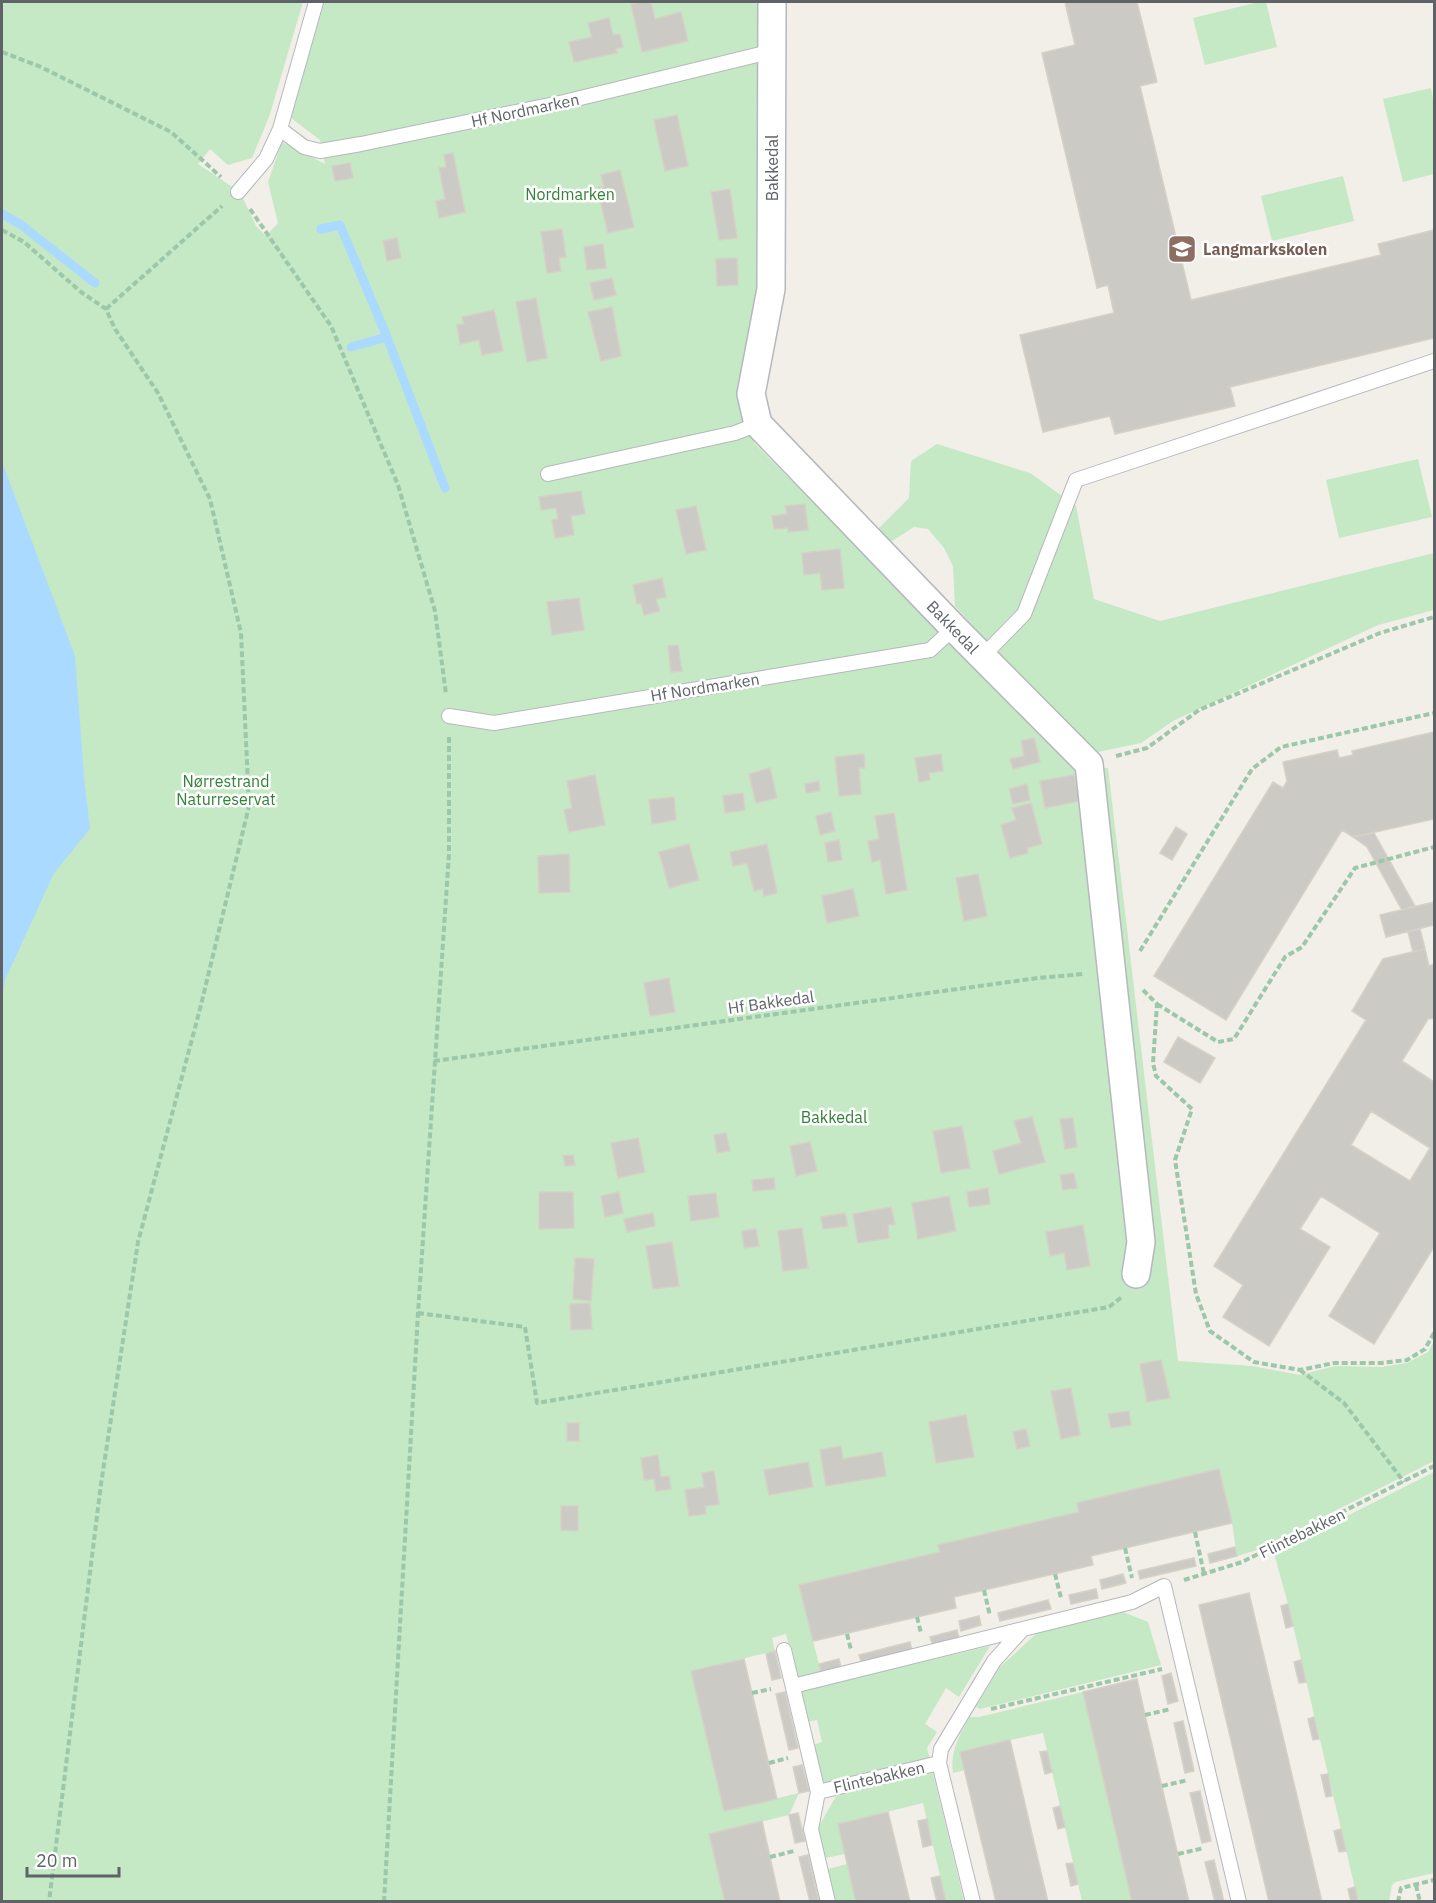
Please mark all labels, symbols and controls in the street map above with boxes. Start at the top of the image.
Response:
street label: Hf Nordmarken [469,89,581,131]
street label: Bakkedal [762,135,782,201]
park label: Nordmarken [525,184,615,204]
school or university icon: Langmarkskolen [1166,233,1198,265]
place label: Langmarkskolen [1203,239,1327,259]
street label: Bakkedal [923,596,983,658]
street label: Hf Nordmarken [649,669,761,705]
park label: Nørrestrand Naturreservat [176,771,276,809]
street label: Hf Bakkedal [727,986,815,1018]
park label: Bakkedal [801,1107,867,1127]
street label: Flintebakken [1256,1504,1348,1562]
street label: Flintebakken [831,1757,927,1797]
scale bar [27,1840,118,1878]
text: 20 m [36,1849,78,1872]

